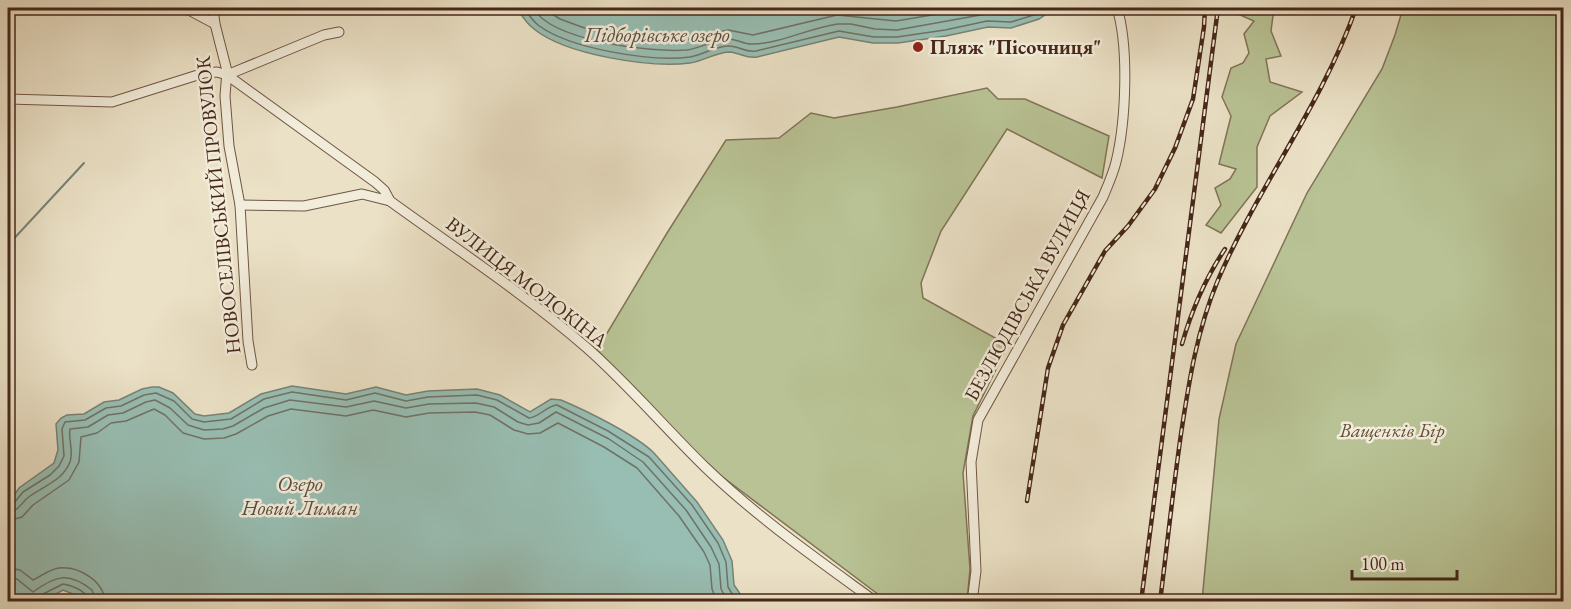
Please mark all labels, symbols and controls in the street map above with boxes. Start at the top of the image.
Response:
water label: Підборівське озеро [583,21,730,48]
place label: Пляж "Пісочниця" [930,34,1101,60]
marker: Пляж "Пісочниця" [911,40,925,54]
street label: НОВОСЕЛІВСЬКИЙ ПРОВУЛОК [189,54,247,355]
street label: БЕЗЛЮДІВСЬКА ВУЛИЦЯ [958,185,1096,405]
street label: ВУЛИЦЯ МОЛОКІНА [441,211,613,353]
park label: Ващенків Бір [1339,417,1445,443]
water label: Озеро Новий Лиман [241,470,358,521]
scale bar [1352,543,1457,581]
text: 100 m [1361,552,1405,575]

